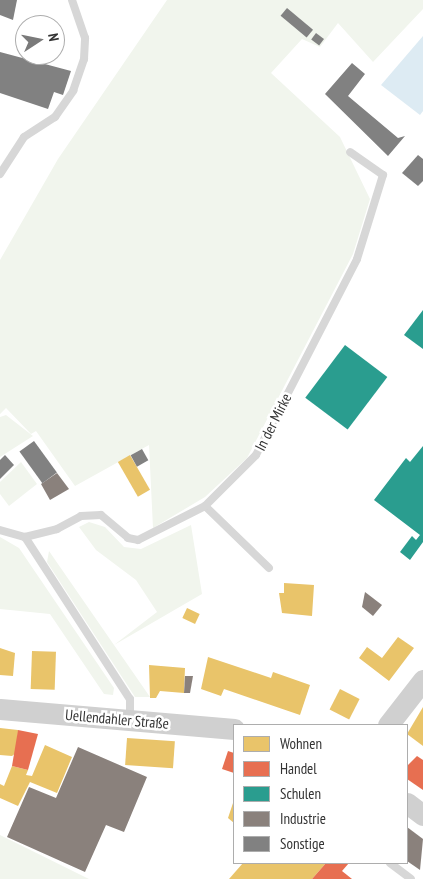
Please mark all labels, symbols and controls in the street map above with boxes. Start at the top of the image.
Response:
north arrow [15,15,65,65]
text: N [44,32,63,43]
street label: In der Mirke [251,390,295,454]
street label: Uellendahler Straße [64,706,170,732]
legend [233,724,408,864]
text: Wohnen [280,734,322,753]
text: Handel [280,759,317,778]
text: Schulen [280,784,321,803]
text: Industrie [280,809,326,828]
text: Sonstige [280,834,325,853]

